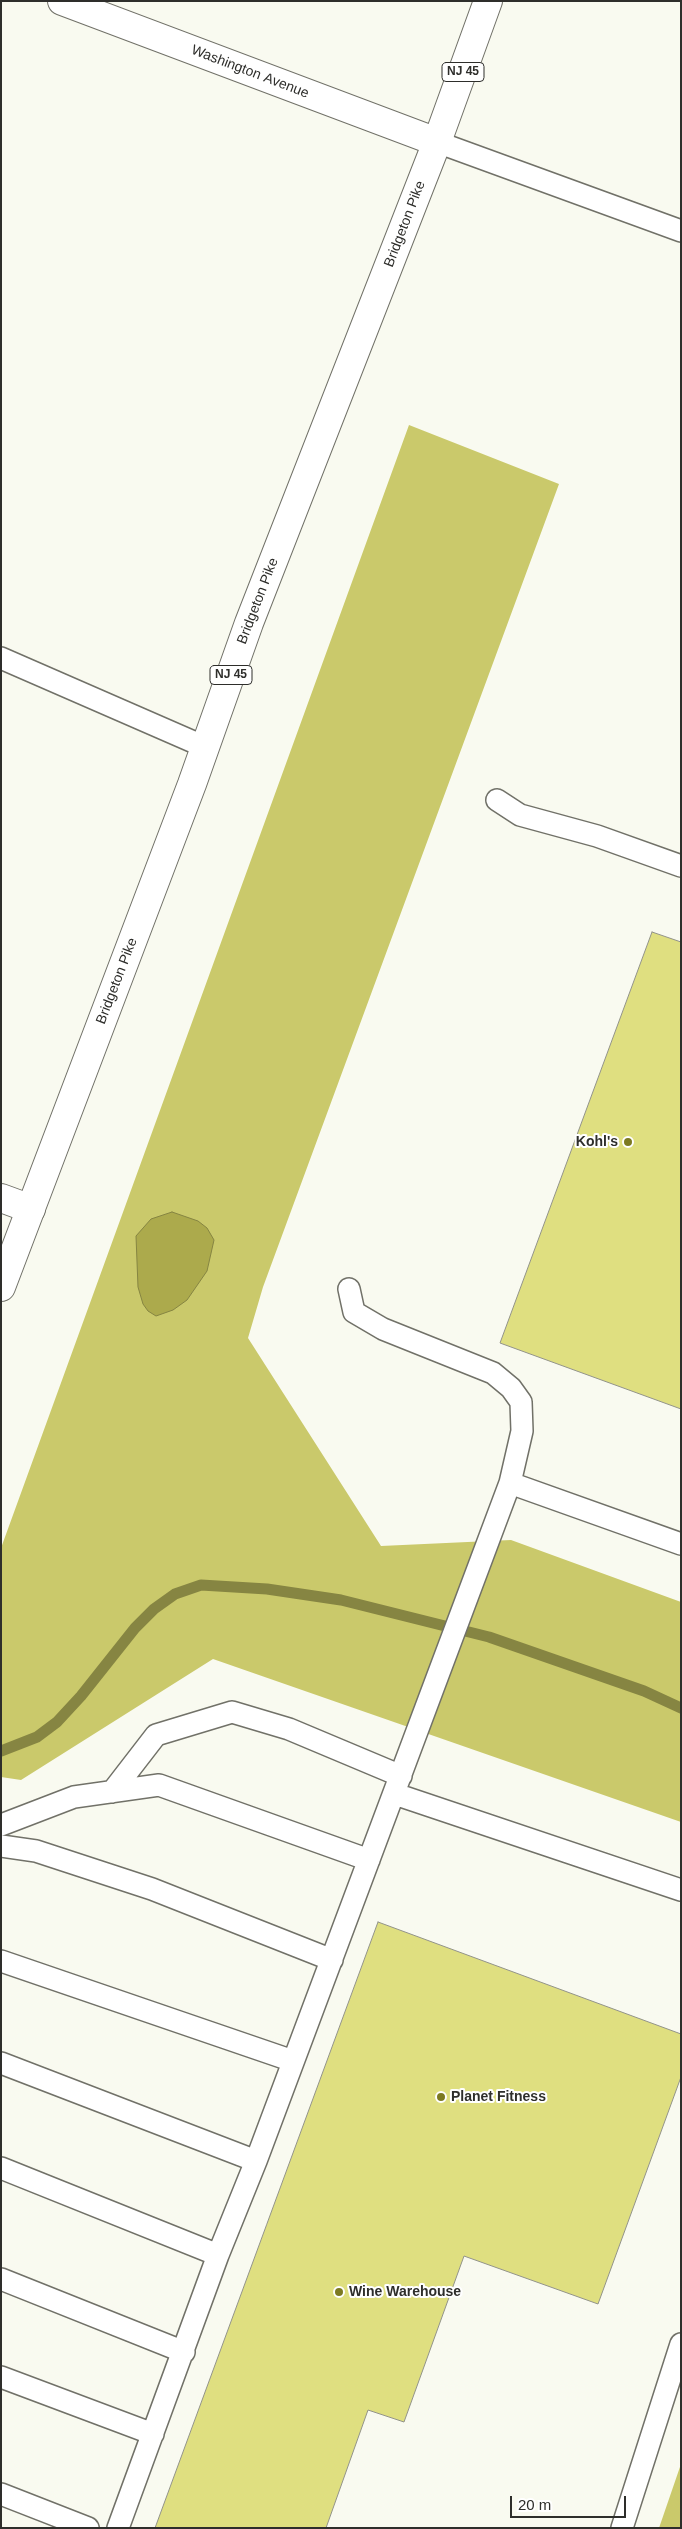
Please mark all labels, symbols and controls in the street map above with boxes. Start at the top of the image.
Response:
street label: Washington Avenue [189,42,311,102]
road number: NJ 45 [442,62,484,82]
street label: Bridgeton Pike [381,178,429,270]
street label: Bridgeton Pike [234,555,282,647]
road number: NJ 45 [210,666,252,684]
street label: Bridgeton Pike [93,935,141,1027]
place label: Kohl's [576,1134,618,1150]
marker: Kohl's [622,1136,634,1148]
place label: Planet Fitness [451,2089,546,2105]
marker: Planet Fitness [435,2091,447,2103]
place label: Wine Warehouse [349,2284,461,2300]
marker: Wine Warehouse [333,2286,345,2298]
scale bar [512,2486,628,2518]
text: 20 m [518,2496,551,2513]

